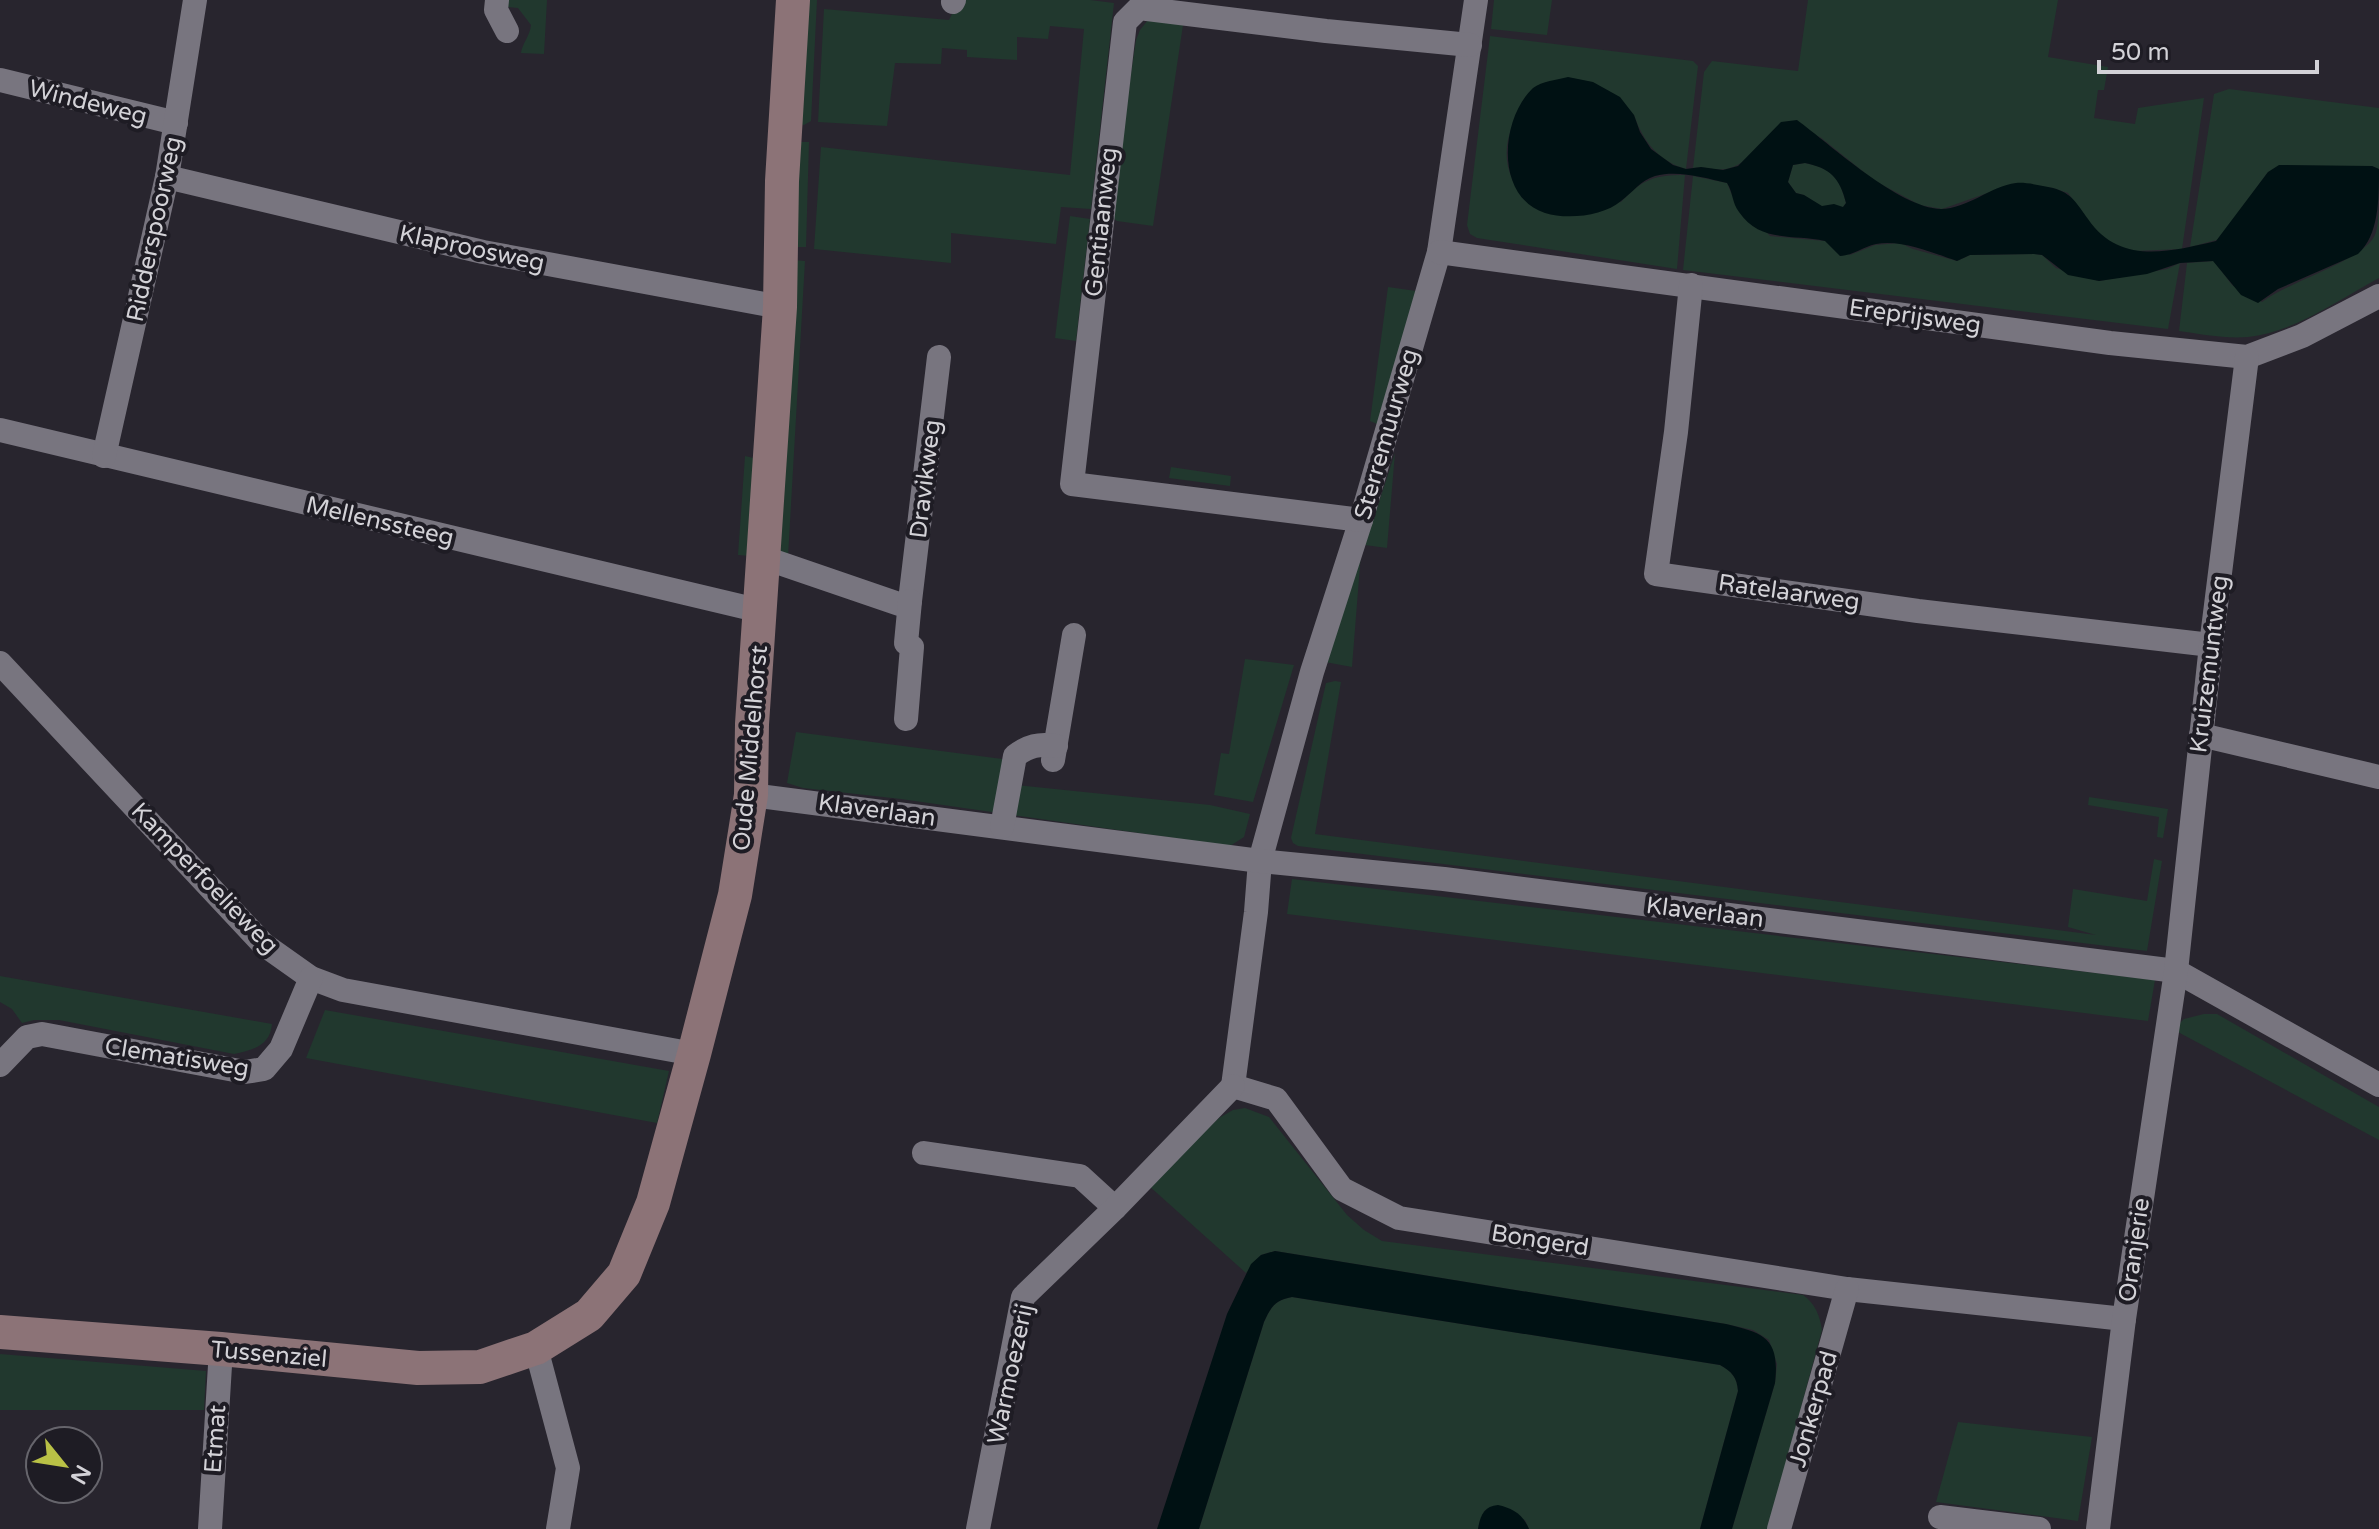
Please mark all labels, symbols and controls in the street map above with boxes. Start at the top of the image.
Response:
scale bar [2099,24,2317,74]
text: 50 m [2111,38,2169,67]
street label: Windeweg [26,74,150,131]
street label: Ridderspoorweg [121,134,188,324]
street label: Gentiaanweg [1079,146,1124,298]
street label: Klaproosweg [397,219,547,278]
street label: Ereprijsweg [1847,293,1983,340]
street label: Sterremuurweg [1348,345,1425,523]
street label: Dravikweg [904,418,947,540]
street label: Mellenssteeg [303,490,457,553]
street label: Ratelaarweg [1716,568,1862,617]
street label: Kruizemuntweg [2184,574,2235,755]
street label: Oude Middelhorst [727,644,774,852]
street label: Klaverlaan [816,788,937,833]
street label: Kamperfoelieweg [125,797,284,960]
street label: Klaverlaan [1644,891,1765,934]
street label: Clematisweg [103,1032,251,1083]
street label: Oranjerie [2113,1196,2156,1304]
street label: Bongerd [1489,1218,1591,1263]
street label: Warmoezerij [981,1301,1040,1447]
street label: Tussenziel [210,1335,328,1374]
street label: Jonkerpad [1783,1348,1844,1471]
street label: Etmat [199,1404,232,1474]
north arrow [24,1425,104,1505]
text: N [65,1460,96,1489]

